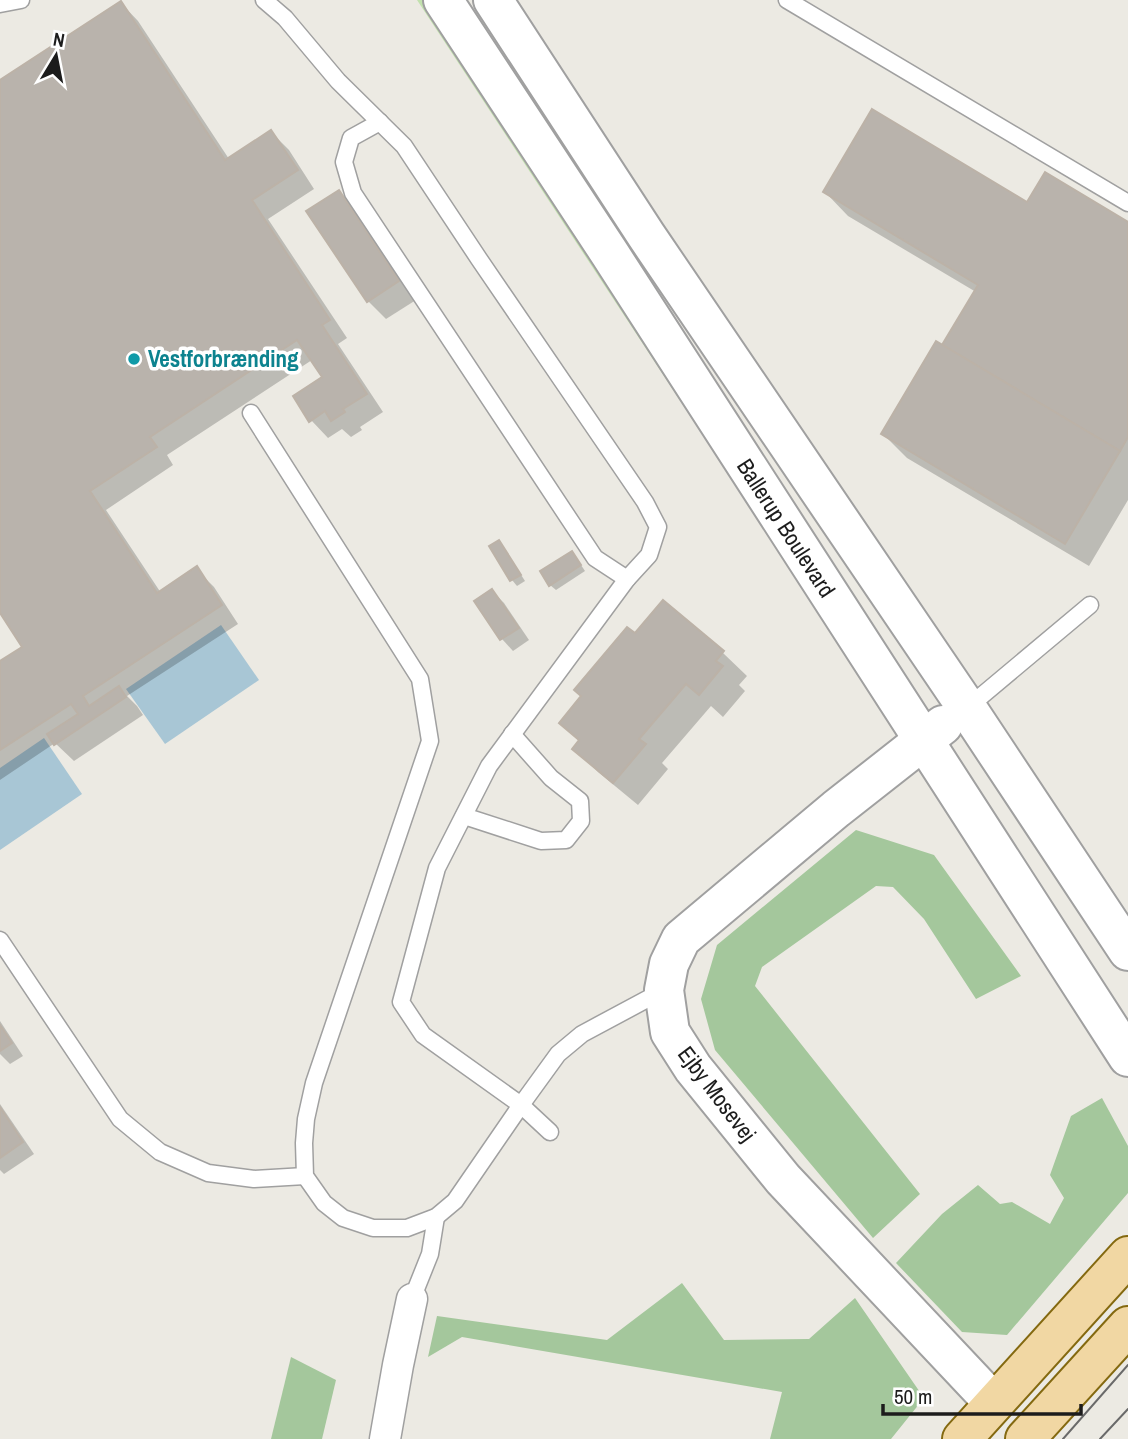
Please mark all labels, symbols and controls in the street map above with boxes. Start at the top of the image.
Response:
north arrow [21,21,91,91]
text: N [51,25,67,53]
place label: Vestforbrænding [148,343,299,374]
marker: Vestforbrænding [126,351,142,367]
street label: Ballerup Boulevard [730,452,843,603]
street label: Ejby Mosevej [671,1040,764,1148]
scale bar [883,1372,1081,1416]
text: 50 m [894,1382,932,1411]

